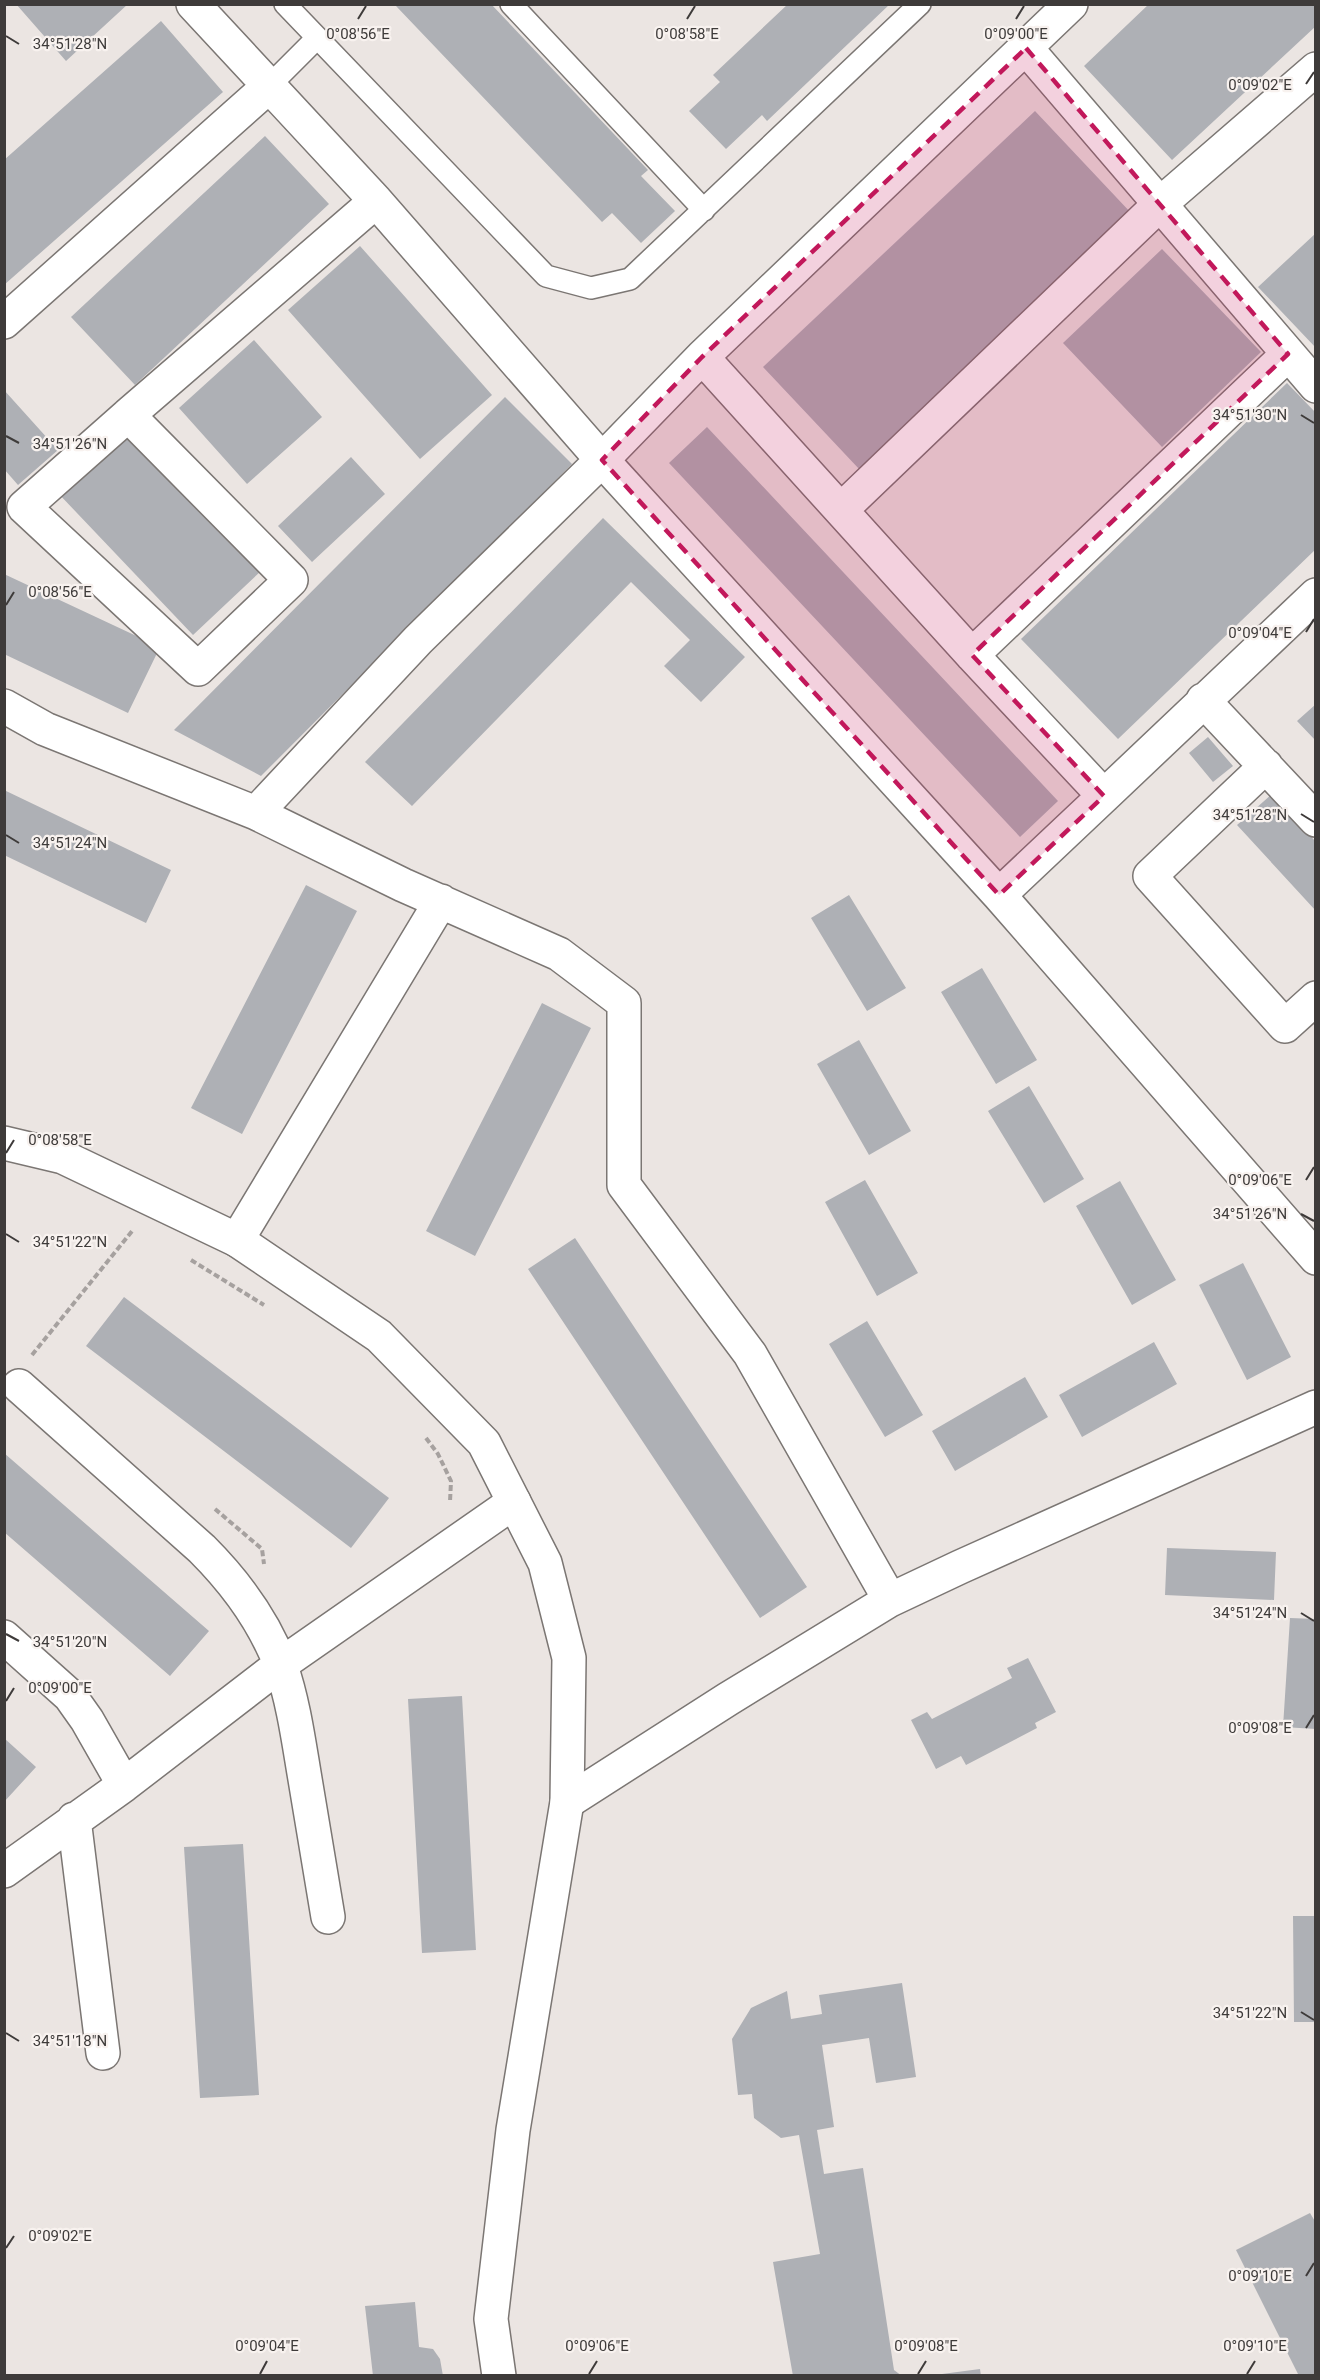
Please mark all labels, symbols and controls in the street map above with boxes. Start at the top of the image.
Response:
text: 0°08'56"E [326,25,390,43]
text: 0°08'58"E [655,25,719,43]
text: 0°09'00"E [984,25,1048,43]
text: 34°51'28"N [33,35,107,53]
text: 0°09'02"E [1228,76,1292,94]
text: 34°51'30"N [1213,406,1287,424]
text: 34°51'26"N [33,435,107,453]
text: 0°08'56"E [28,583,92,601]
text: 0°09'04"E [1228,624,1292,642]
text: 34°51'28"N [1213,806,1287,824]
text: 34°51'24"N [33,834,107,852]
text: 0°08'58"E [28,1131,92,1149]
text: 0°09'06"E [1228,1171,1292,1189]
text: 34°51'26"N [1213,1205,1287,1223]
text: 34°51'22"N [33,1233,107,1251]
text: 34°51'24"N [1213,1604,1287,1622]
text: 34°51'20"N [33,1633,107,1651]
text: 0°09'00"E [28,1679,92,1697]
text: 0°09'08"E [1228,1719,1292,1737]
text: 34°51'22"N [1213,2004,1287,2022]
text: 34°51'18"N [33,2032,107,2050]
text: 0°09'02"E [28,2227,92,2245]
text: 0°09'10"E [1228,2267,1292,2285]
text: 0°09'04"E [235,2337,299,2355]
text: 0°09'06"E [565,2337,629,2355]
text: 0°09'08"E [894,2337,958,2355]
text: 0°09'10"E [1223,2337,1287,2355]

